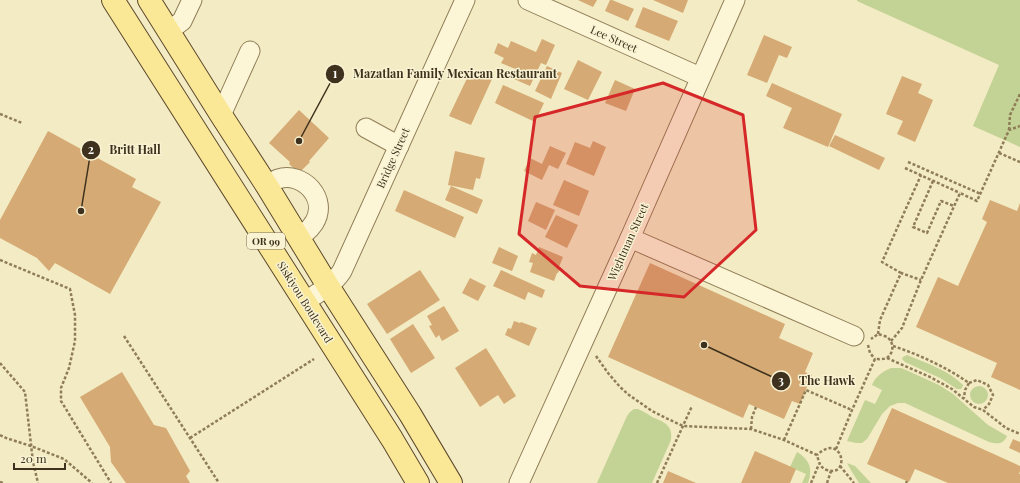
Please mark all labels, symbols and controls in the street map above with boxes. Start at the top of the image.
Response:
street label: Lee Street [588,22,640,56]
callout: Mazatlan Family Mexican Restaurant [325,62,566,86]
text: 1 [333,65,338,81]
text: Mazatlan Family Mexican Restaurant [353,65,558,81]
street label: Bridge Street [373,125,413,190]
callout: Britt Hall [81,138,169,162]
text: 2 [88,141,94,157]
text: Britt Hall [109,141,161,157]
street label: Wightman Street [603,201,651,284]
road number: OR 99 [247,233,285,249]
street label: Siskiyou Boulevard [274,258,337,346]
callout: The Hawk [771,369,863,393]
text: 3 [778,372,784,388]
text: The Hawk [799,372,856,388]
scale bar [14,445,65,471]
text: 20 m [20,450,47,466]

